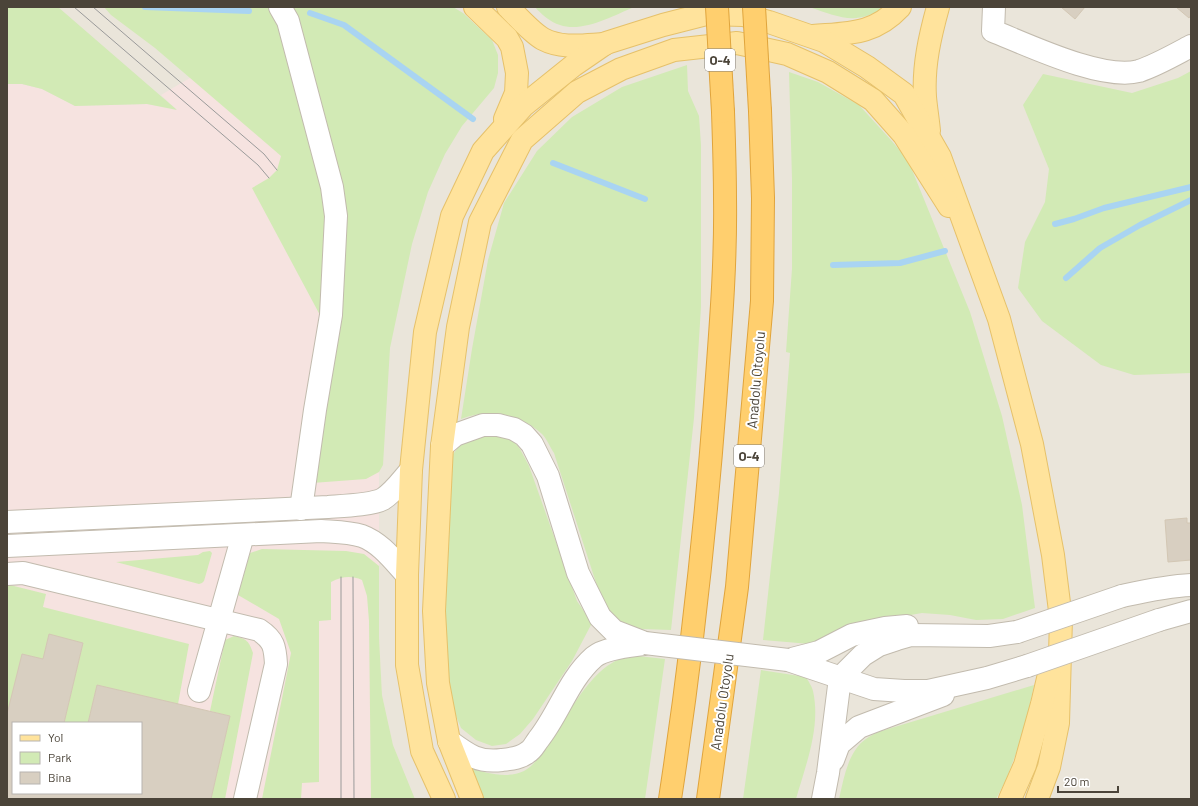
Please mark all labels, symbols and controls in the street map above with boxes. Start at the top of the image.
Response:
road number: O-4 [705,49,735,71]
street label: Anadolu Otoyolu [743,331,768,429]
road number: O-4 [734,445,764,467]
street label: Anadolu Otoyolu [706,652,737,751]
legend [12,722,142,794]
text: Yol [48,730,63,744]
text: Park [48,750,72,764]
scale bar [1058,768,1118,794]
text: Bina [48,770,71,784]
text: 20 m [1064,774,1090,788]

